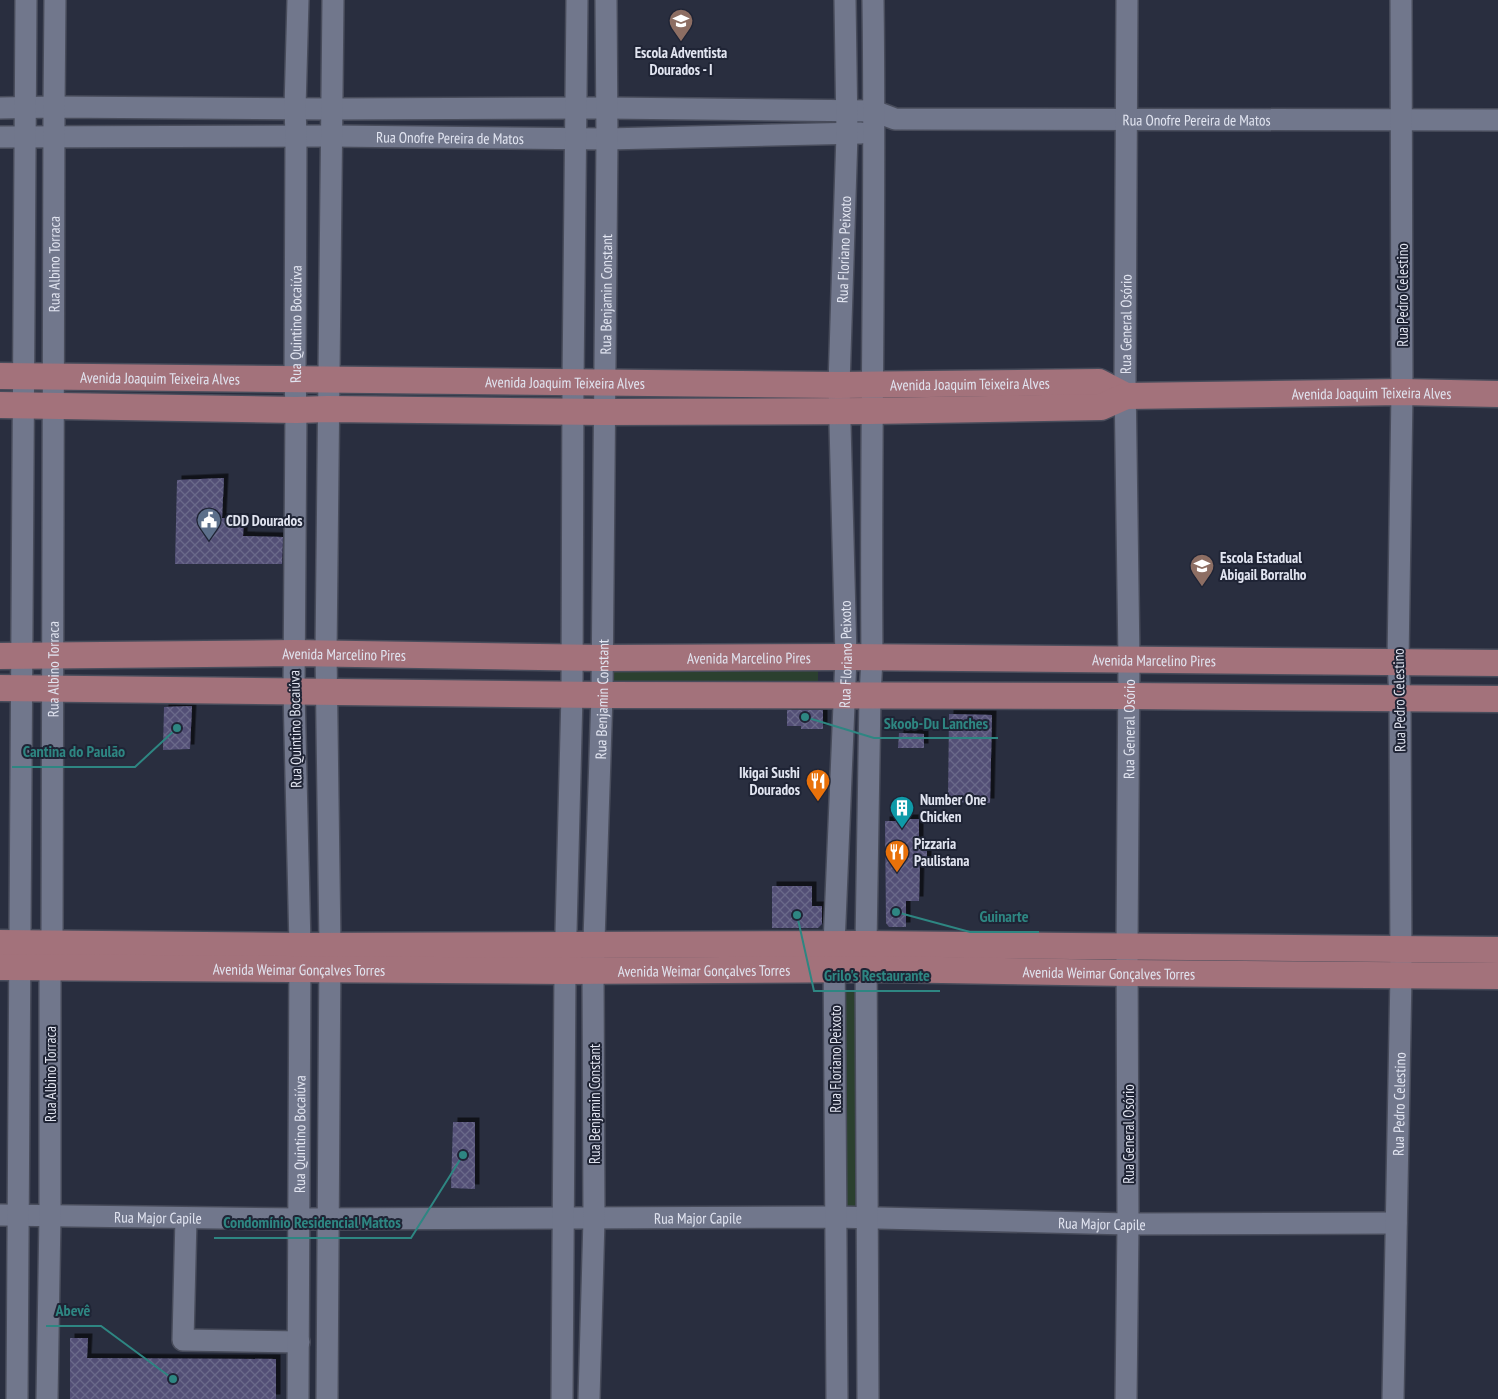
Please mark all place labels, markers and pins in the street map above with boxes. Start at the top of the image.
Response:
school or university icon: Escola Adventista Dourados - I [668,8,694,42]
place label: Escola Adventista Dourados - I [635,43,727,79]
public building icon: CDD Dourados [196,507,222,541]
place label: CDD Dourados [226,511,302,530]
place label: Escola Estadual Abigail Borralho [1219,548,1307,584]
school or university icon: Escola Estadual Abigail Borralho [1189,553,1215,587]
callout: Skoob-Du Lanches [874,707,998,738]
callout: Cantina do Paulão [12,736,135,767]
place label: Ikigai Sushi Dourados [739,763,800,799]
restaurant icon: Ikigai Sushi Dourados [805,768,831,802]
place label: Number One Chicken [920,790,987,826]
building icon: Number One Chicken [889,795,915,829]
place label: Pizzaria Paulistana [914,834,969,870]
restaurant icon: Pizzaria Paulistana [884,839,910,873]
callout: Guinarte [970,901,1039,932]
callout: Grilo's Restaurante [814,960,940,991]
callout: Condomínio Residencial Mattos [214,1207,411,1238]
callout: Abevê [46,1295,101,1326]

